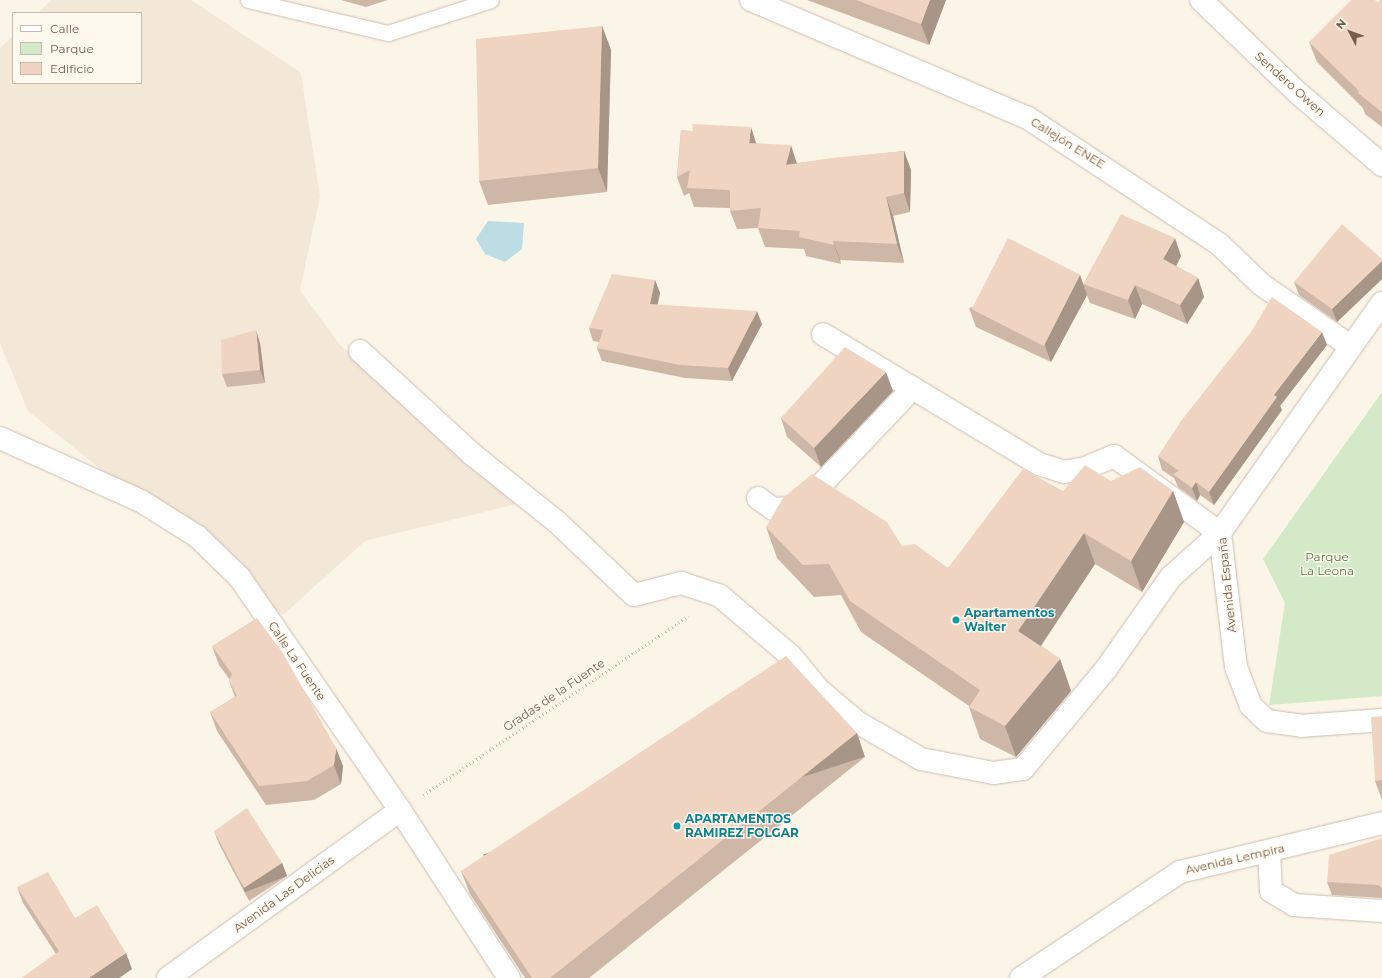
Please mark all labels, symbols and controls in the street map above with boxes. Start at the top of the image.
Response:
legend [12,12,142,84]
north arrow [1330,12,1370,52]
text: N [1333,16,1349,32]
text: Calle [50,21,79,36]
text: Parque [50,41,94,56]
street label: Sendero Owen [1252,49,1328,119]
text: Edificio [50,61,94,76]
street label: Callejón ENEE [1028,114,1108,172]
street label: Avenida España [1215,537,1239,633]
park label: Parque La Leona [1300,550,1354,578]
place label: Apartamentos Walter [964,606,1054,634]
marker: Apartamentos Walter [951,615,961,625]
street label: Calle La Fuente [265,619,329,703]
street label: Gradas de la Fuente [500,656,608,734]
place label: APARTAMENTOS RAMIREZ FOLGAR [685,812,799,840]
marker: APARTAMENTOS RAMIREZ FOLGAR [672,821,682,831]
street label: Avenida Lempira [1184,841,1286,877]
street label: Avenida Las Delicias [231,853,337,935]

